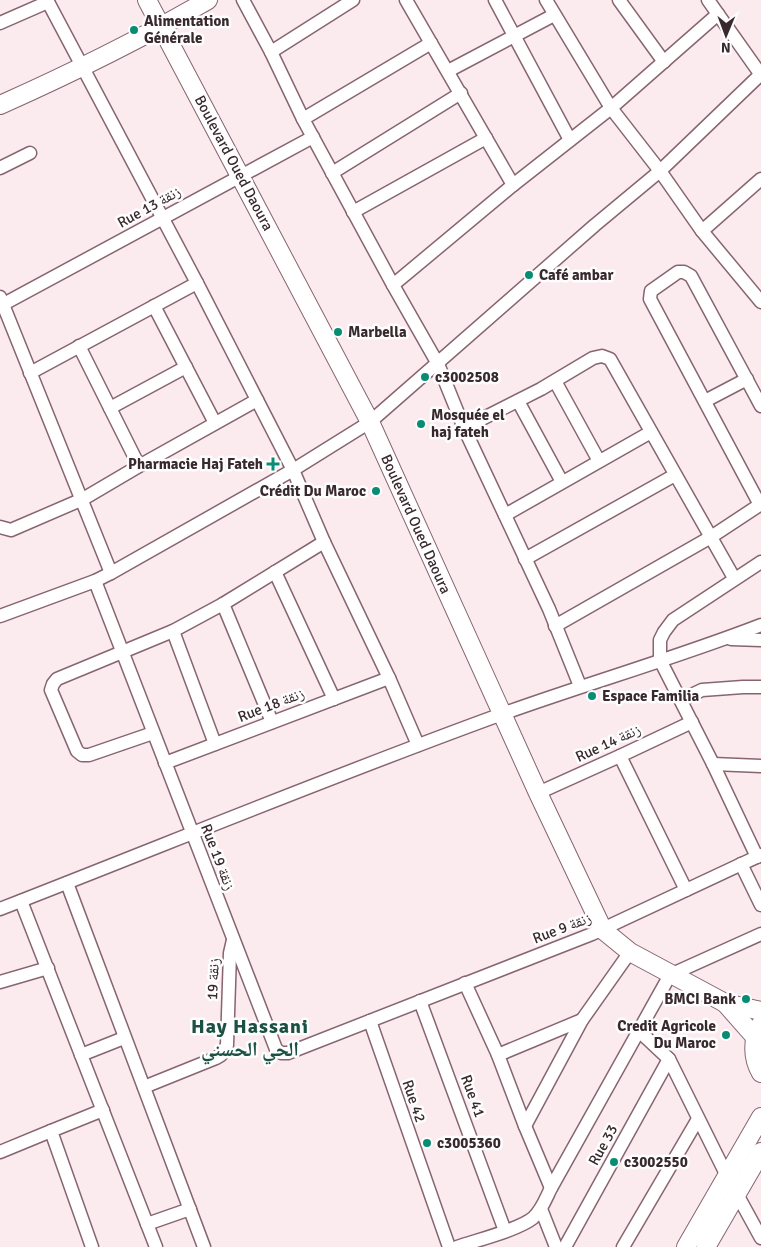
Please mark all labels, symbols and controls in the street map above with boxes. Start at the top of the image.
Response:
north arrow [701,10,751,60]
place label: Alimentation Générale [144,12,230,47]
marker: Alimentation Générale [128,24,140,36]
text: N [721,39,731,56]
street label: Boulevard Oued Daoura [191,92,277,234]
street label: Rue 13 زنقة [114,182,184,232]
place label: Café ambar [539,266,613,284]
marker: Café ambar [523,269,535,281]
place label: Marbella [348,323,407,341]
marker: Marbella [332,326,344,338]
place label: c3002508 [435,368,499,386]
marker: c3002508 [419,371,431,383]
place label: Mosquée el haj fateh [431,406,505,441]
marker: Mosquée el haj fateh [415,418,427,430]
street label: Boulevard Oued Daoura [377,452,455,596]
place label: Pharmacie Haj Fateh [128,455,263,473]
marker: Pharmacie Haj Fateh [267,458,279,470]
place label: Crédit Du Maroc [260,482,366,500]
marker: Crédit Du Maroc [370,485,382,497]
street label: Rue 18 زنقة [235,684,307,726]
place label: Espace Familia [602,687,699,705]
marker: Espace Familia [586,690,598,702]
street label: Rue 14 زنقة [573,720,644,766]
street label: Rue 19 زنقة [197,821,239,893]
street label: Rue 9 زنقة [530,908,594,947]
street label: 19 زنقة [203,957,223,1000]
place label: BMCI Bank [664,990,736,1008]
marker: BMCI Bank [740,993,752,1005]
district label: Hay Hassani الحي الحسني [191,1014,309,1065]
place label: Credit Agricole Du Maroc [617,1017,716,1052]
marker: Credit Agricole Du Maroc [720,1029,732,1041]
street label: Rue 41 [457,1072,489,1120]
street label: Rue 42 [398,1077,430,1125]
street label: Rue 33 [584,1121,622,1169]
place label: c3005360 [437,1134,501,1152]
marker: c3005360 [421,1137,433,1149]
place label: c3002550 [624,1153,688,1171]
marker: c3002550 [608,1156,620,1168]

